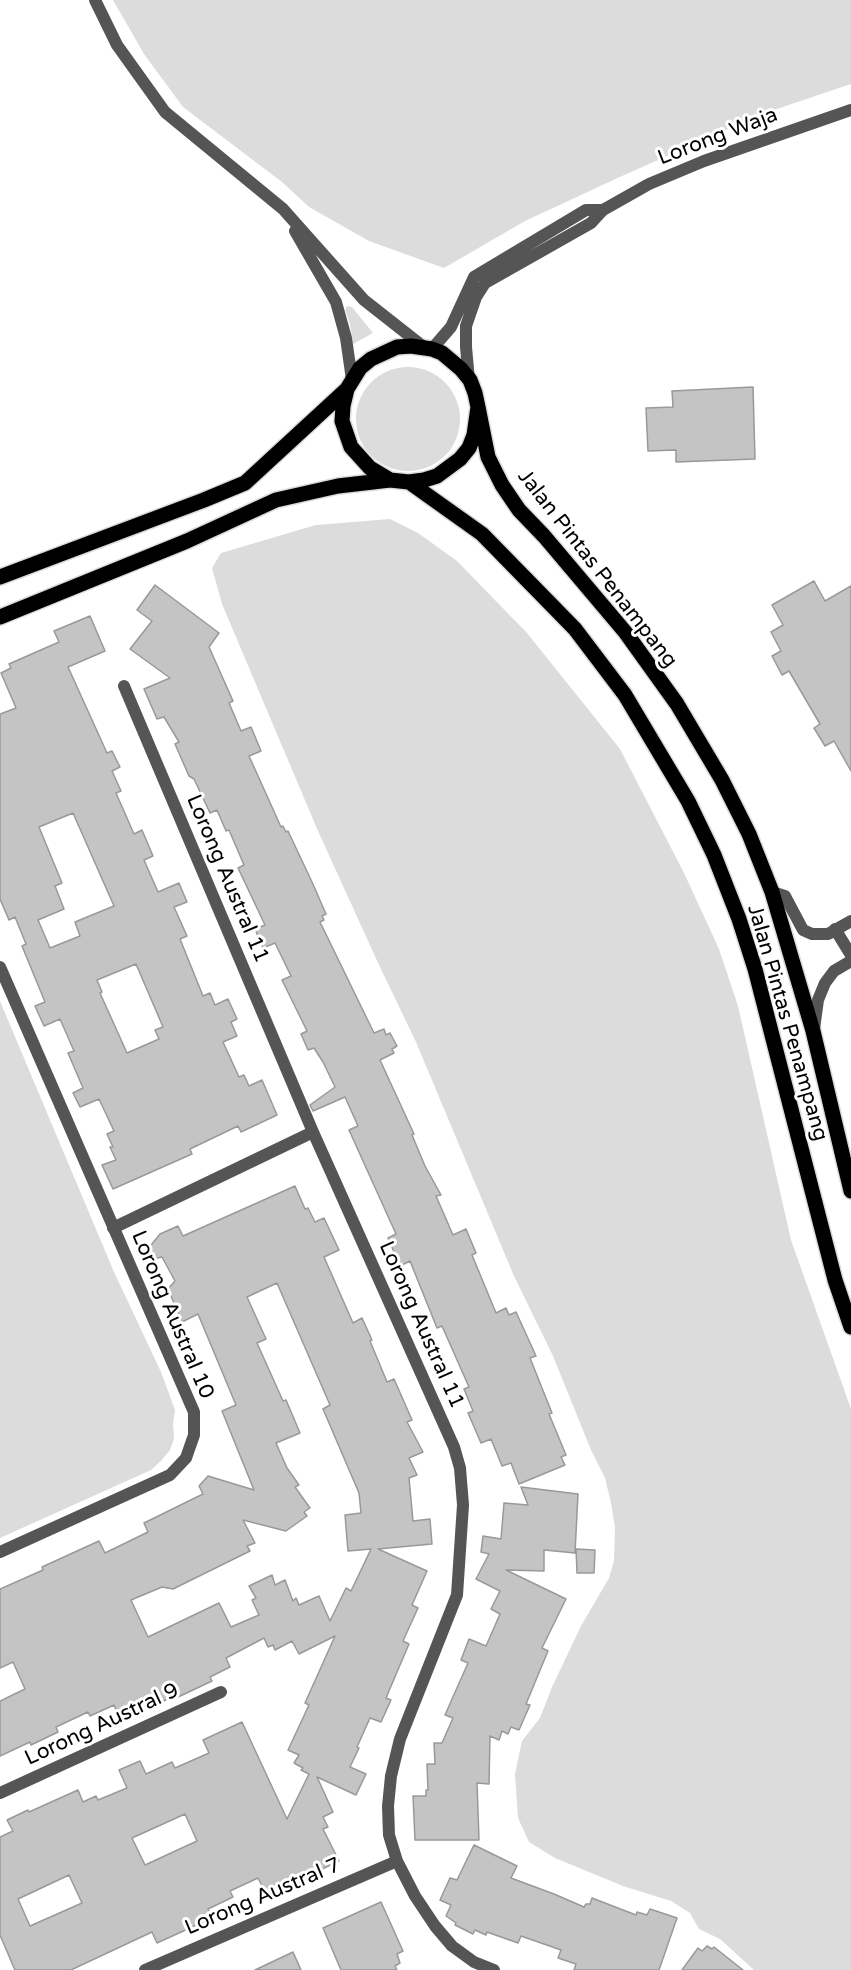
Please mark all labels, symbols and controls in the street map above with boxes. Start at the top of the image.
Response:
street label: Lorong Waja [655,103,781,171]
street label: Jalan Pintas Penampang [512,465,682,673]
street label: Lorong Austral 11 [180,791,274,967]
street label: Jalan Pintas Penampang [741,902,833,1144]
street label: Lorong Austral 10 [125,1227,219,1403]
street label: Lorong Austral 11 [373,1238,469,1412]
street label: Lorong Austral 9 [21,1678,183,1772]
street label: Lorong Austral 7 [181,1853,345,1941]

